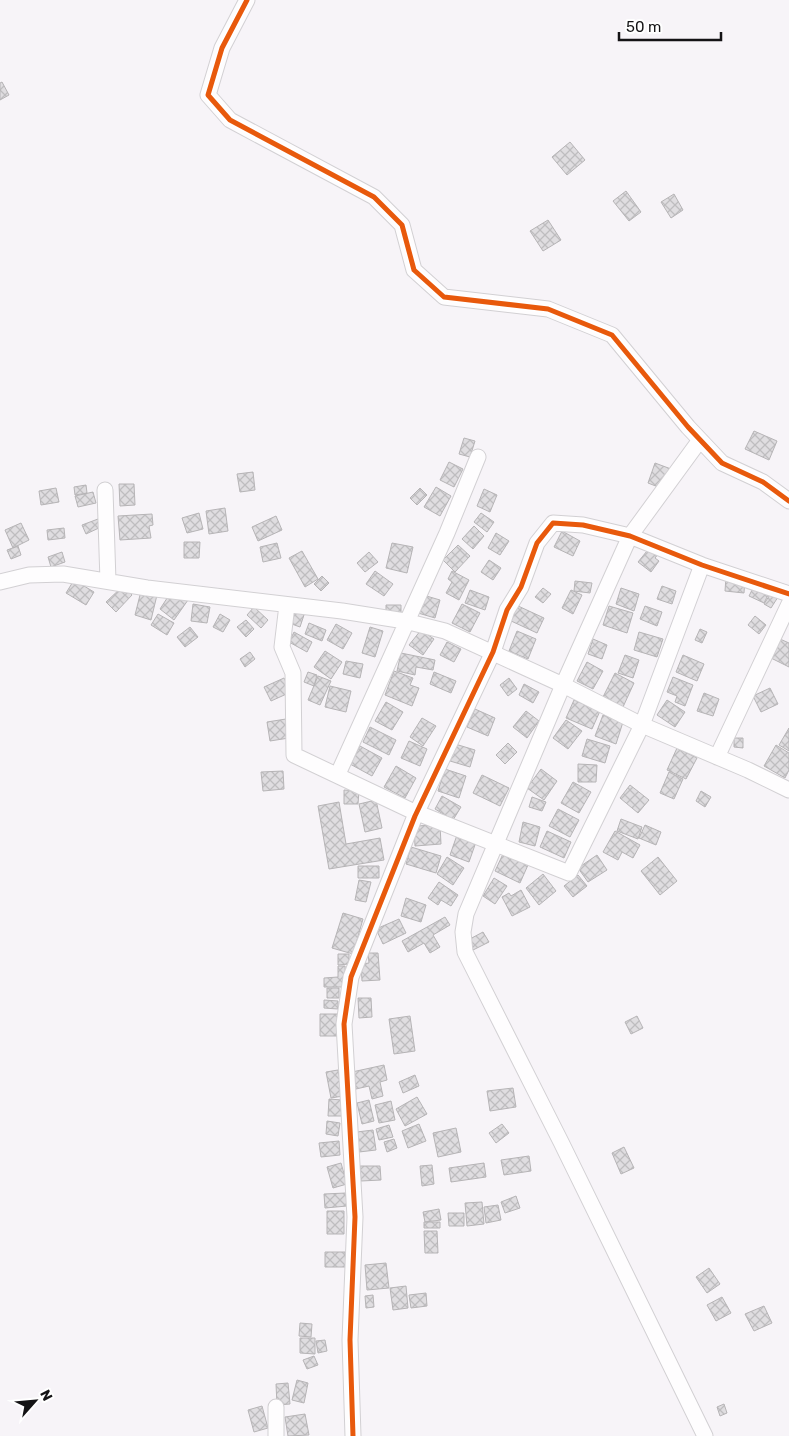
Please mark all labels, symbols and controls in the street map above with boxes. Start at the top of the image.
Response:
scale bar [619,10,722,42]
text: 50 m [626,18,661,36]
north arrow [10,1376,60,1426]
text: N [36,1387,56,1404]

